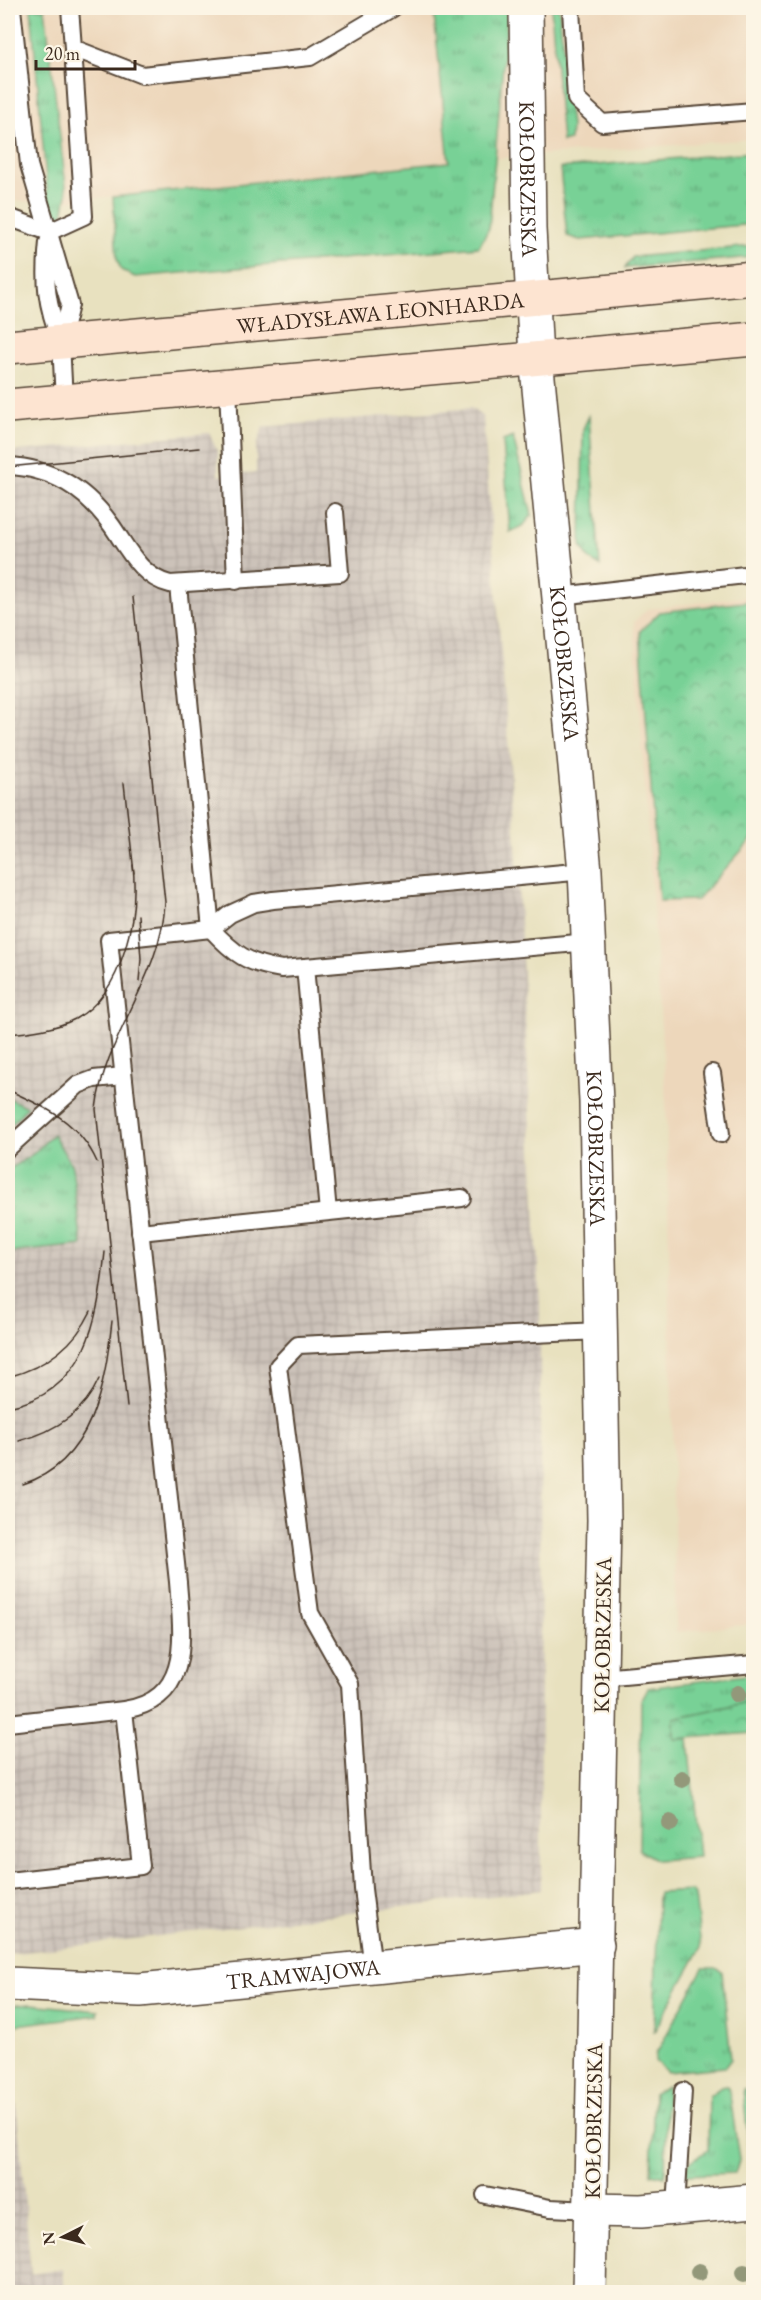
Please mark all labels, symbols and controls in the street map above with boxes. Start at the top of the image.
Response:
scale bar [36,33,135,71]
text: 20 m [45,42,80,65]
street label: KOŁOBRZESKA [512,101,545,259]
street label: WŁADYSŁAWA LEONHARDA [235,285,526,341]
street label: KOŁOBRZESKA [543,584,587,743]
street label: KOŁOBRZESKA [579,1069,612,1227]
street label: KOŁOBRZESKA [587,1556,618,1713]
street label: TRAMWAJOWA [225,1952,382,1996]
street label: KOŁOBRZESKA [578,2042,609,2199]
north arrow [33,2207,93,2267]
text: N [37,2231,60,2246]

